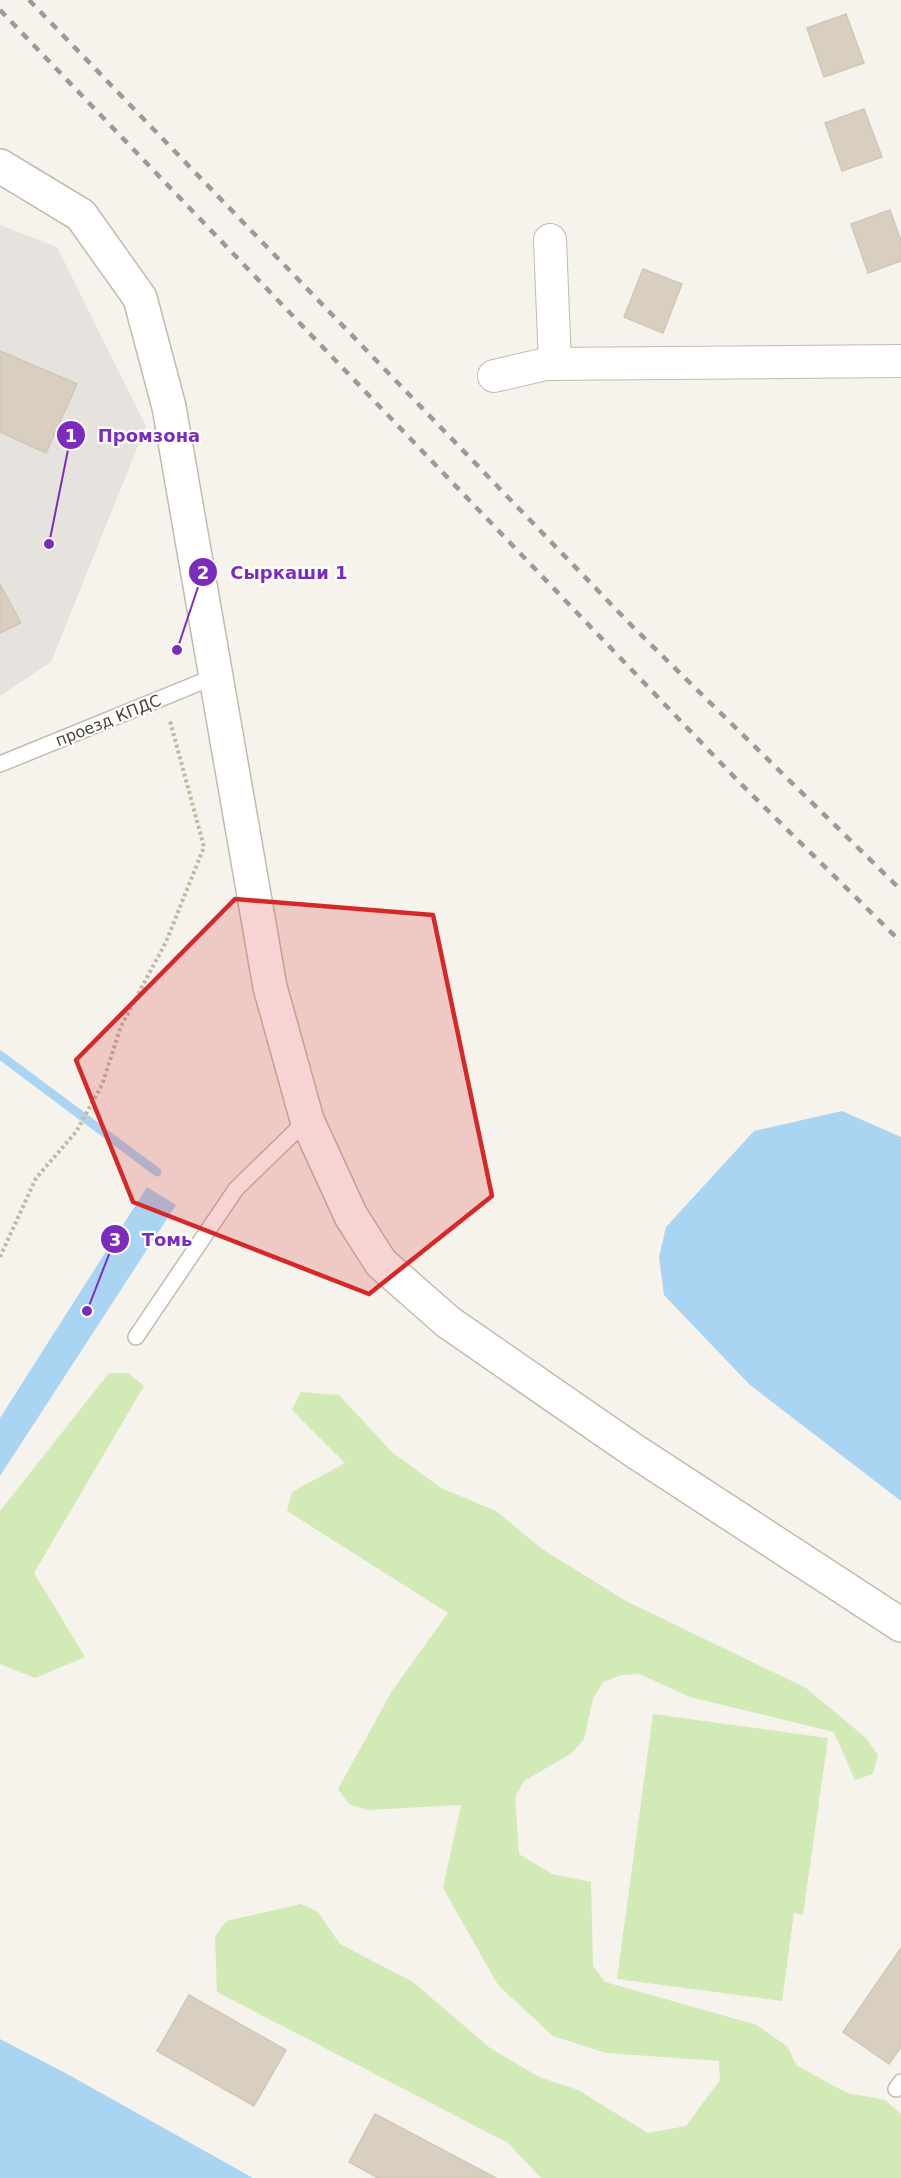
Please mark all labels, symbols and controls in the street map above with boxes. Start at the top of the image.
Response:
callout: Промзона [56,417,213,453]
text: 1 [65,425,77,446]
text: Промзона [98,425,200,446]
callout: Сыркаши 1 [188,554,359,590]
text: 2 [197,562,209,583]
text: Сыркаши 1 [230,562,348,583]
street label: проезд КПДС [53,691,164,750]
callout: Томь [100,1221,205,1257]
text: 3 [109,1229,121,1250]
text: Томь [142,1229,192,1250]

